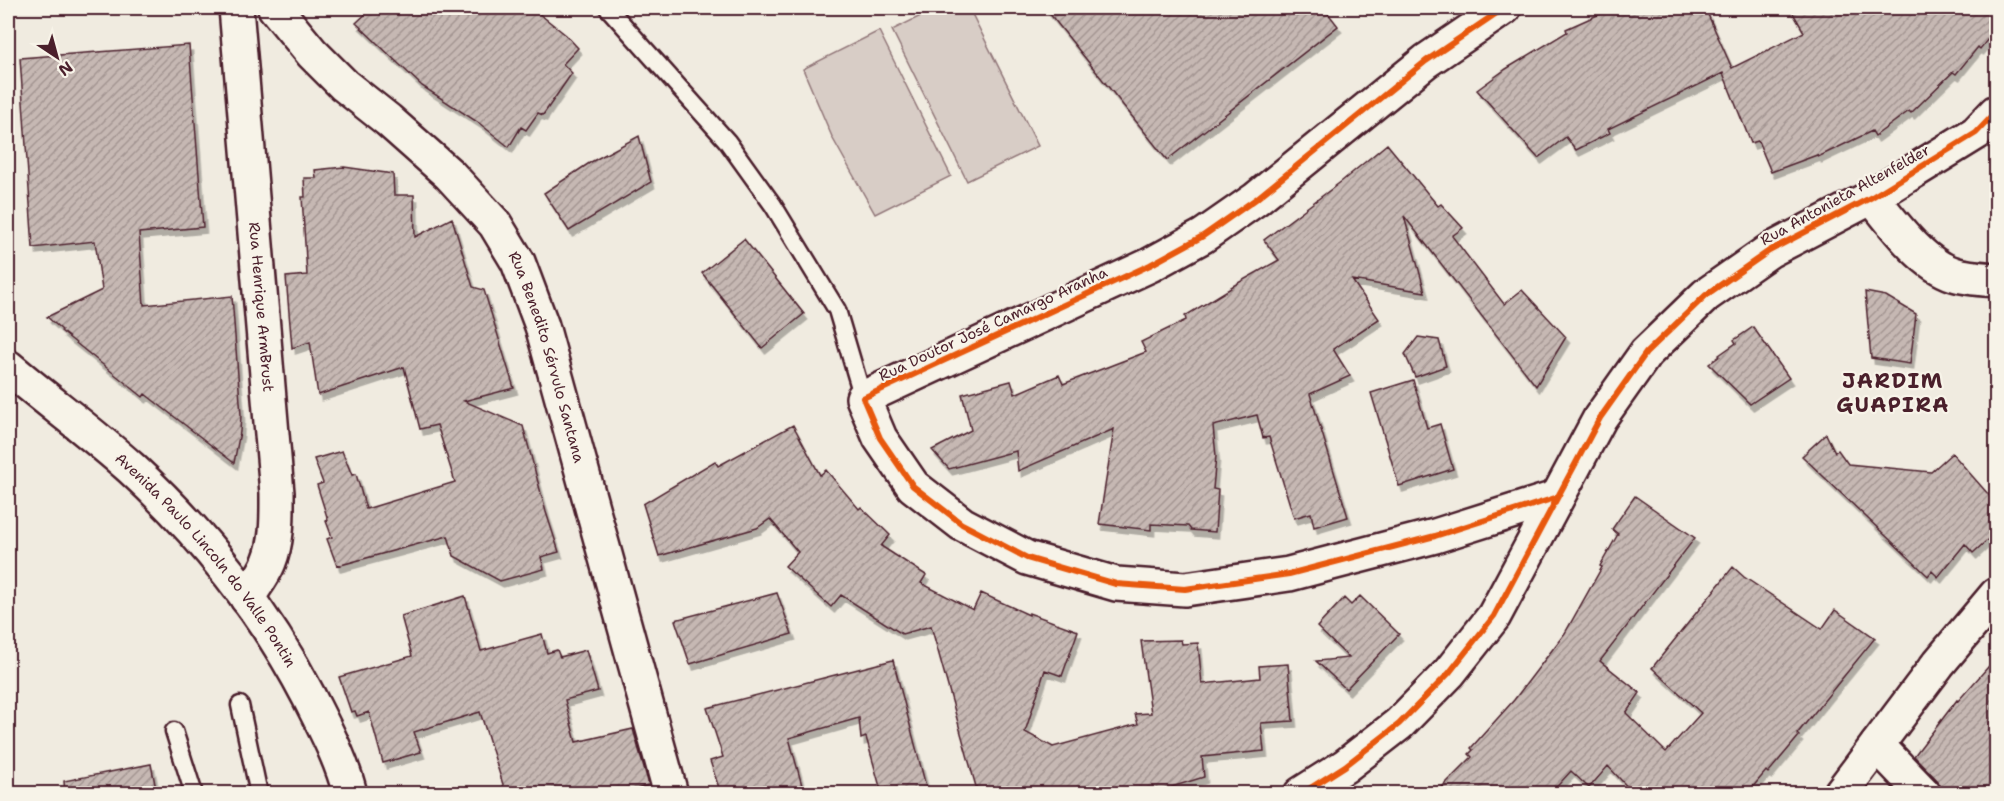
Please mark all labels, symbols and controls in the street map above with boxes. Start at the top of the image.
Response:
north arrow [27,27,87,87]
text: N [54,57,77,81]
street label: Rua Antonieta Altenfelder [1757,140,1933,250]
street label: Rua Henrique ArmBrust [244,221,278,393]
street label: Rua Benedito Sérvulo Santana [504,247,589,466]
street label: Rua Doutor José Camargo Aranha [875,262,1111,386]
district label: JARDIM GUAPIRA [1836,367,1950,419]
street label: Avenida Paulo Lincoln do Valle Pontin [111,448,301,671]

